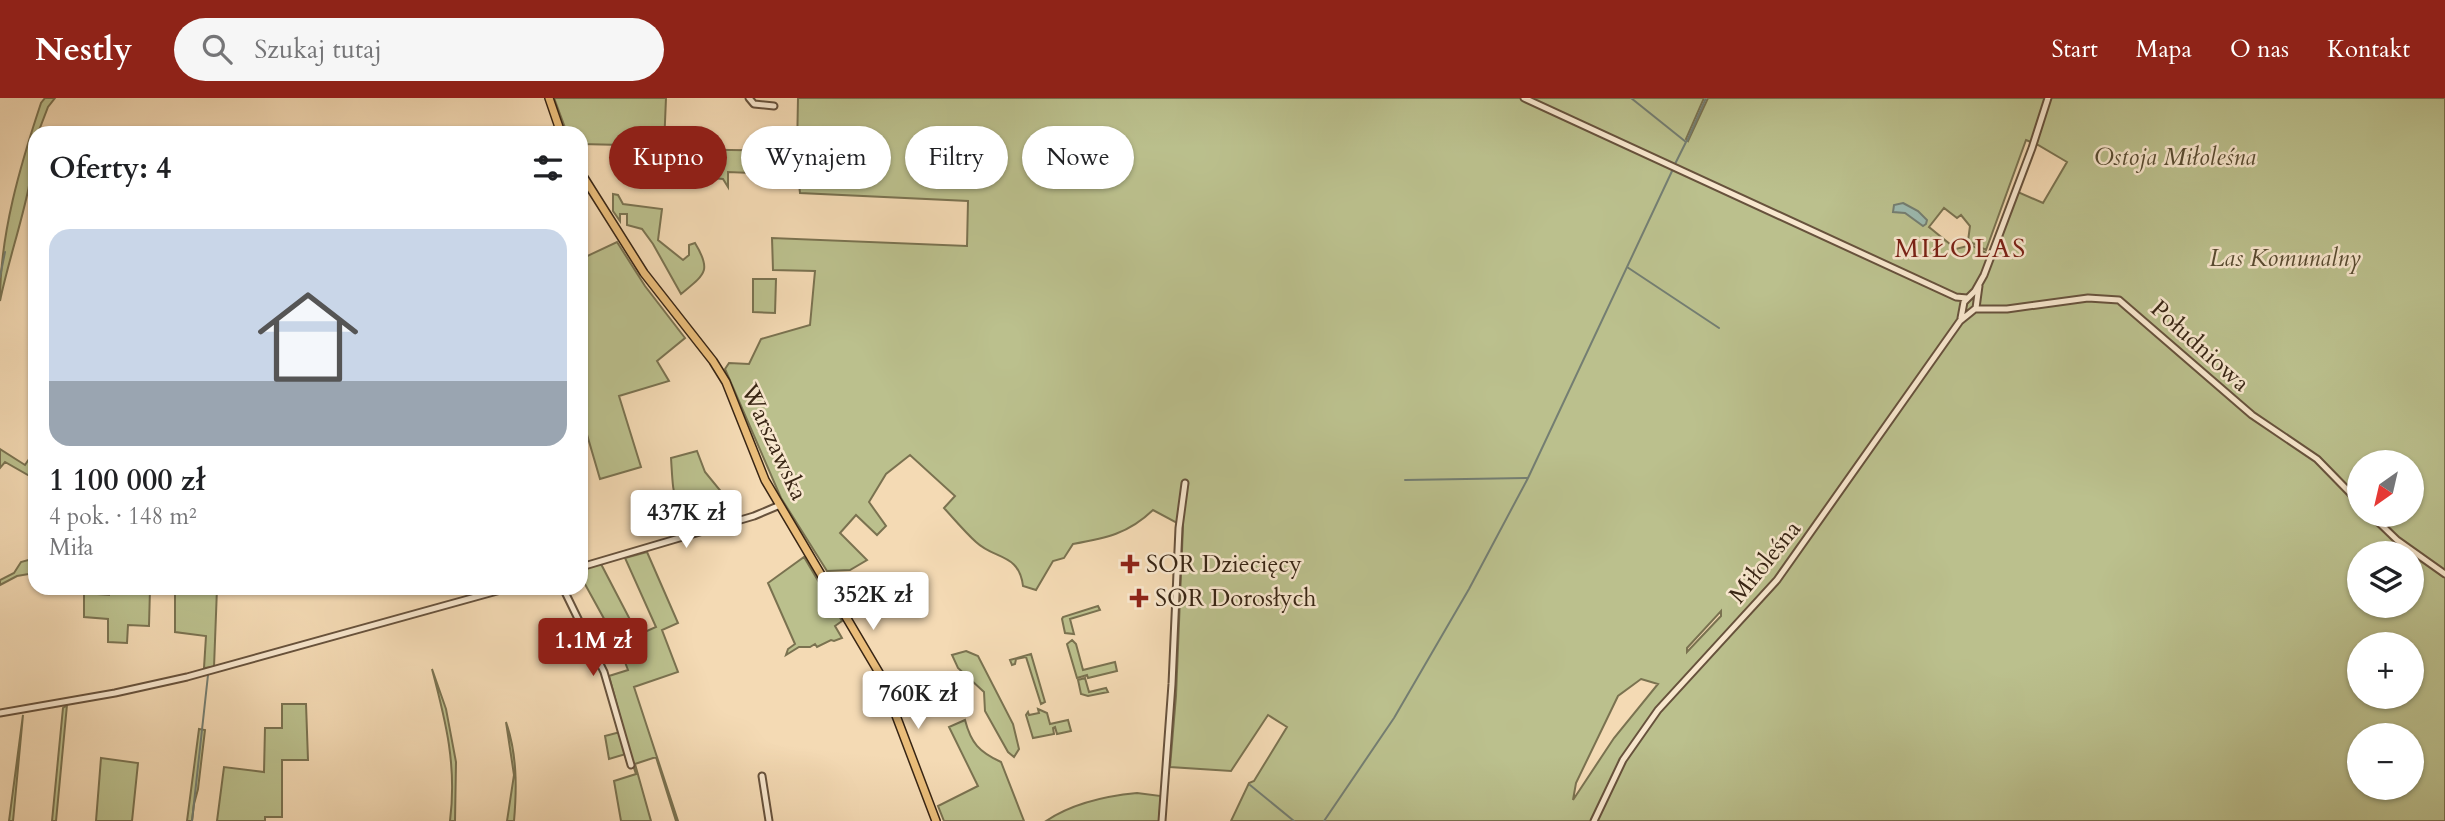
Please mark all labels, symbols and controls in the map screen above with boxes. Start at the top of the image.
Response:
search box [174,18,664,81]
text: Nestly [35,27,132,72]
icon: search [198,30,236,68]
text: Szukaj tutaj [254,32,382,67]
text: Start [2051,33,2098,66]
text: Mapa [2136,33,2192,66]
text: O nas [2230,33,2289,66]
text: Kontakt [2327,33,2410,66]
chip: Kupno [609,126,727,189]
chip: Wynajem [741,126,891,189]
chip: Filtry [905,126,1008,189]
chip: Nowe [1022,126,1134,189]
park label: Ostoja Miłoleśna [2094,141,2256,174]
text: Oferty: 4 [49,148,171,189]
icon: filters [529,149,567,187]
district label: MIŁOLAS [1895,231,2027,266]
park label: Las Komunalny [2209,242,2361,275]
icon: home [245,274,371,400]
street label: Południowa [2143,293,2257,400]
street label: Warszawska [732,377,816,506]
north arrow [2347,450,2424,527]
map controls [2347,450,2424,800]
text: 1 100 000 zł [49,460,205,501]
pin: 437K zł [621,490,751,550]
text: 437K zł [647,497,725,528]
text: 4 pok. · 148 m² [49,501,197,532]
street label: Miłoleśna [1721,513,1809,610]
text: Miła [49,532,93,563]
button: layers [2347,541,2424,618]
place label: SOR Dziecięcy [1146,548,1302,581]
marker: SOR Dziecięcy [1120,554,1140,574]
pin: 352K zł [808,573,938,632]
text: 352K zł [834,579,912,610]
place label: SOR Dorosłych [1155,582,1317,615]
marker: SOR Dorosłych [1129,588,1149,608]
pin: 1.1M zł [528,618,658,678]
text: 1.1M zł [554,625,632,656]
button: + [2347,632,2424,709]
pin: 760K zł [853,672,983,731]
text: 760K zł [879,678,957,709]
button: − [2347,723,2424,800]

